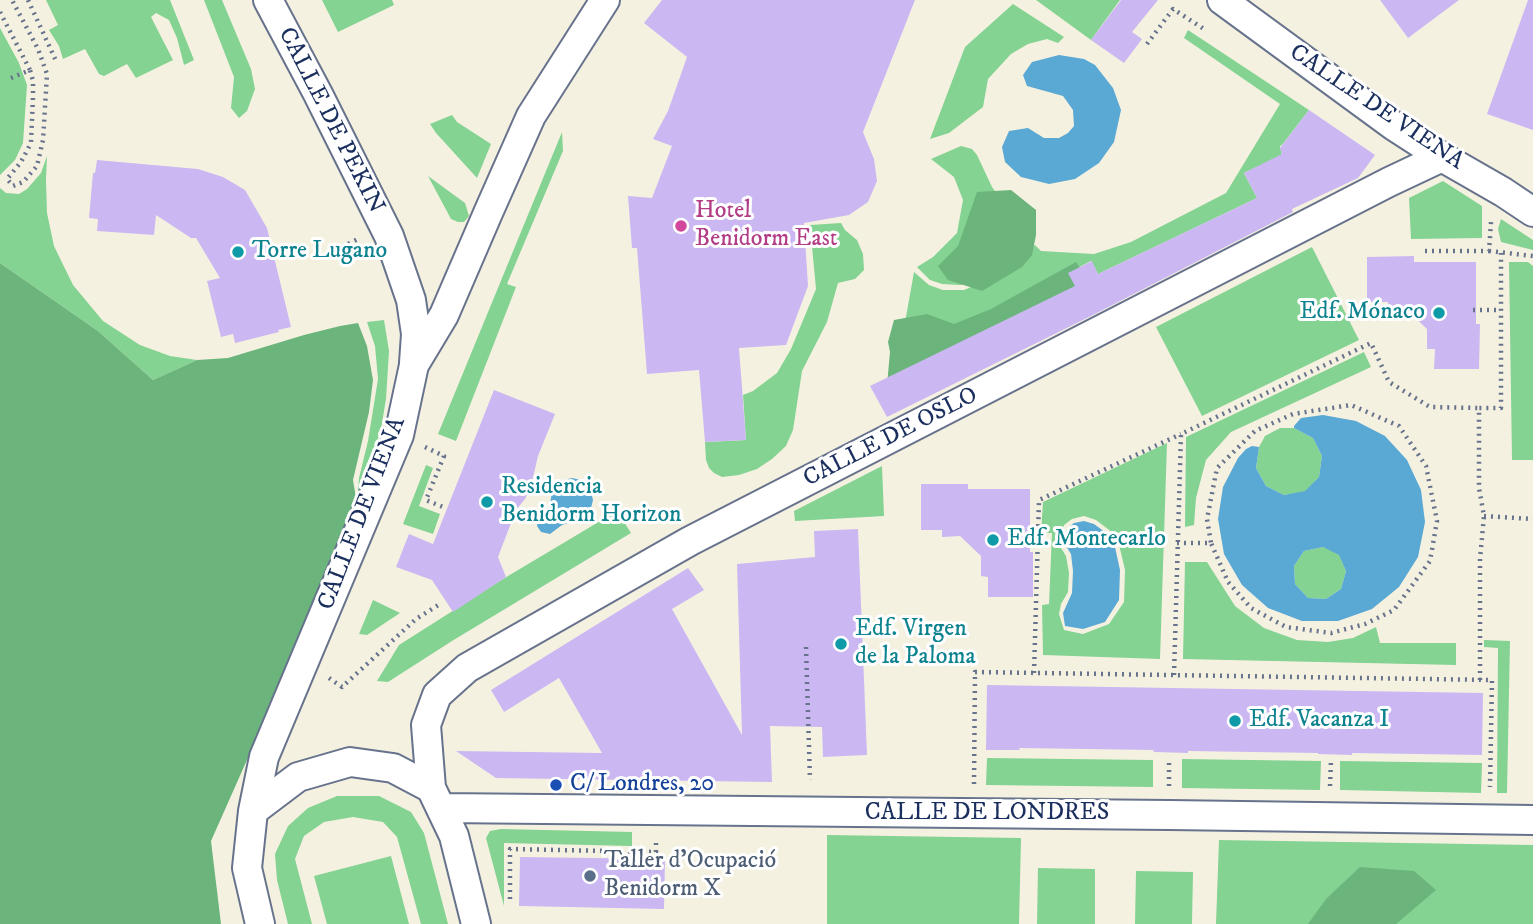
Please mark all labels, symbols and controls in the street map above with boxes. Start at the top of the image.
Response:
street label: CALLE DE PEKIN [271,23,389,219]
street label: CALLE DE VIENA [1283,39,1469,177]
place label: Hotel Benidorm East [695,198,837,254]
marker: Hotel Benidorm East [673,218,689,234]
place label: Torre Lugano [252,238,387,266]
marker: Torre Lugano [230,244,246,260]
place label: Edf. Mónaco [1300,299,1425,327]
marker: Edf. Mónaco [1431,305,1447,321]
street label: CALLE DE OSLO [799,382,983,494]
street label: CALLE DE VIENA [313,414,413,614]
place label: Residencia Benidorm Horizon [501,474,682,530]
marker: Residencia Benidorm Horizon [479,494,495,510]
place label: Edf. Montecarlo [1007,526,1166,554]
marker: Edf. Montecarlo [985,532,1001,548]
place label: Edf. Virgen de la Paloma [855,616,976,672]
marker: Edf. Virgen de la Paloma [833,636,849,652]
place label: Edf. Vacanza I [1249,707,1389,735]
marker: Edf. Vacanza I [1227,713,1243,729]
place label: C/ Londres, 20 [570,771,714,799]
marker: C/ Londres, 20 [548,777,564,793]
street label: CALLE DE LONDRES [865,800,1109,828]
place label: Taller d'Ocupació Benidorm X [604,848,776,904]
marker: Taller d'Ocupació Benidorm X [582,868,598,884]

